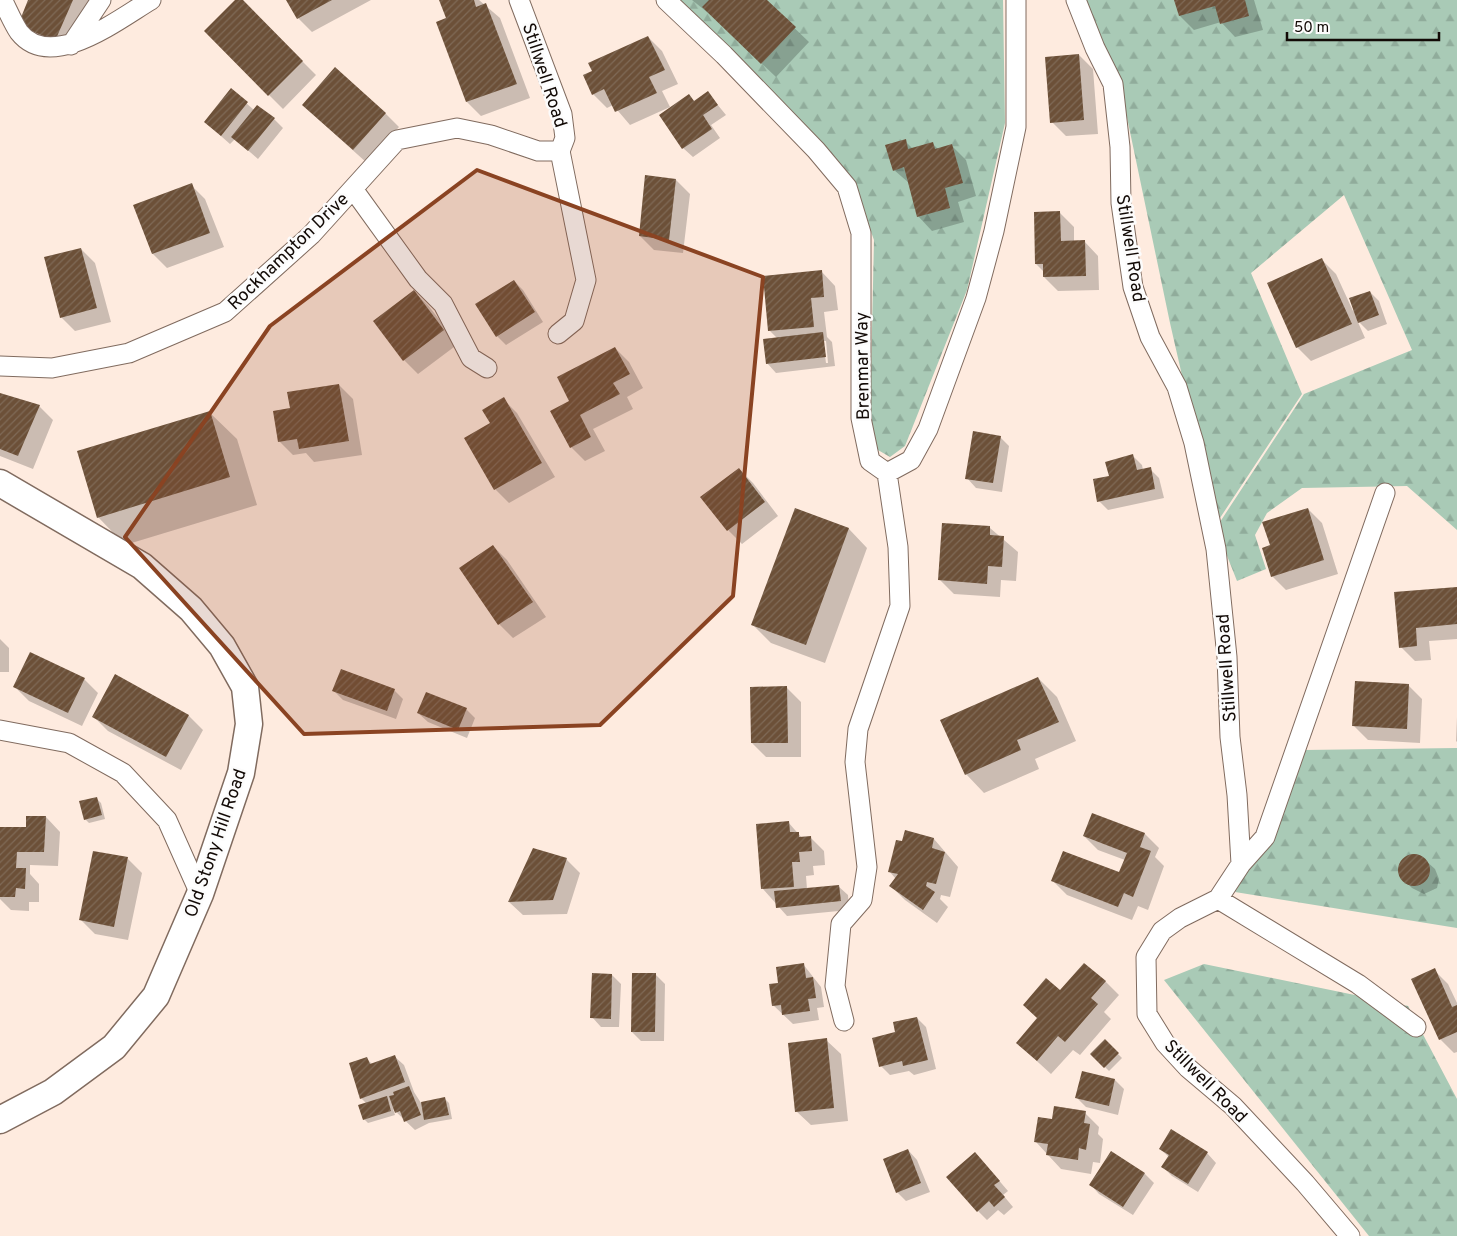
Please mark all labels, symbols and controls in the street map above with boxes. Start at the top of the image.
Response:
scale bar [1287,10,1440,42]
text: 50 m [1294,19,1329,38]
street label: Stillwell Road [516,20,571,131]
street label: Rockhampton Drive [224,188,354,316]
street label: Stillwell Road [1110,193,1149,304]
street label: Brenmar Way [851,312,876,420]
street label: Stillwell Road [1212,613,1243,723]
street label: Old Stony Hill Road [180,766,253,921]
street label: Stillwell Road [1158,1035,1252,1129]

